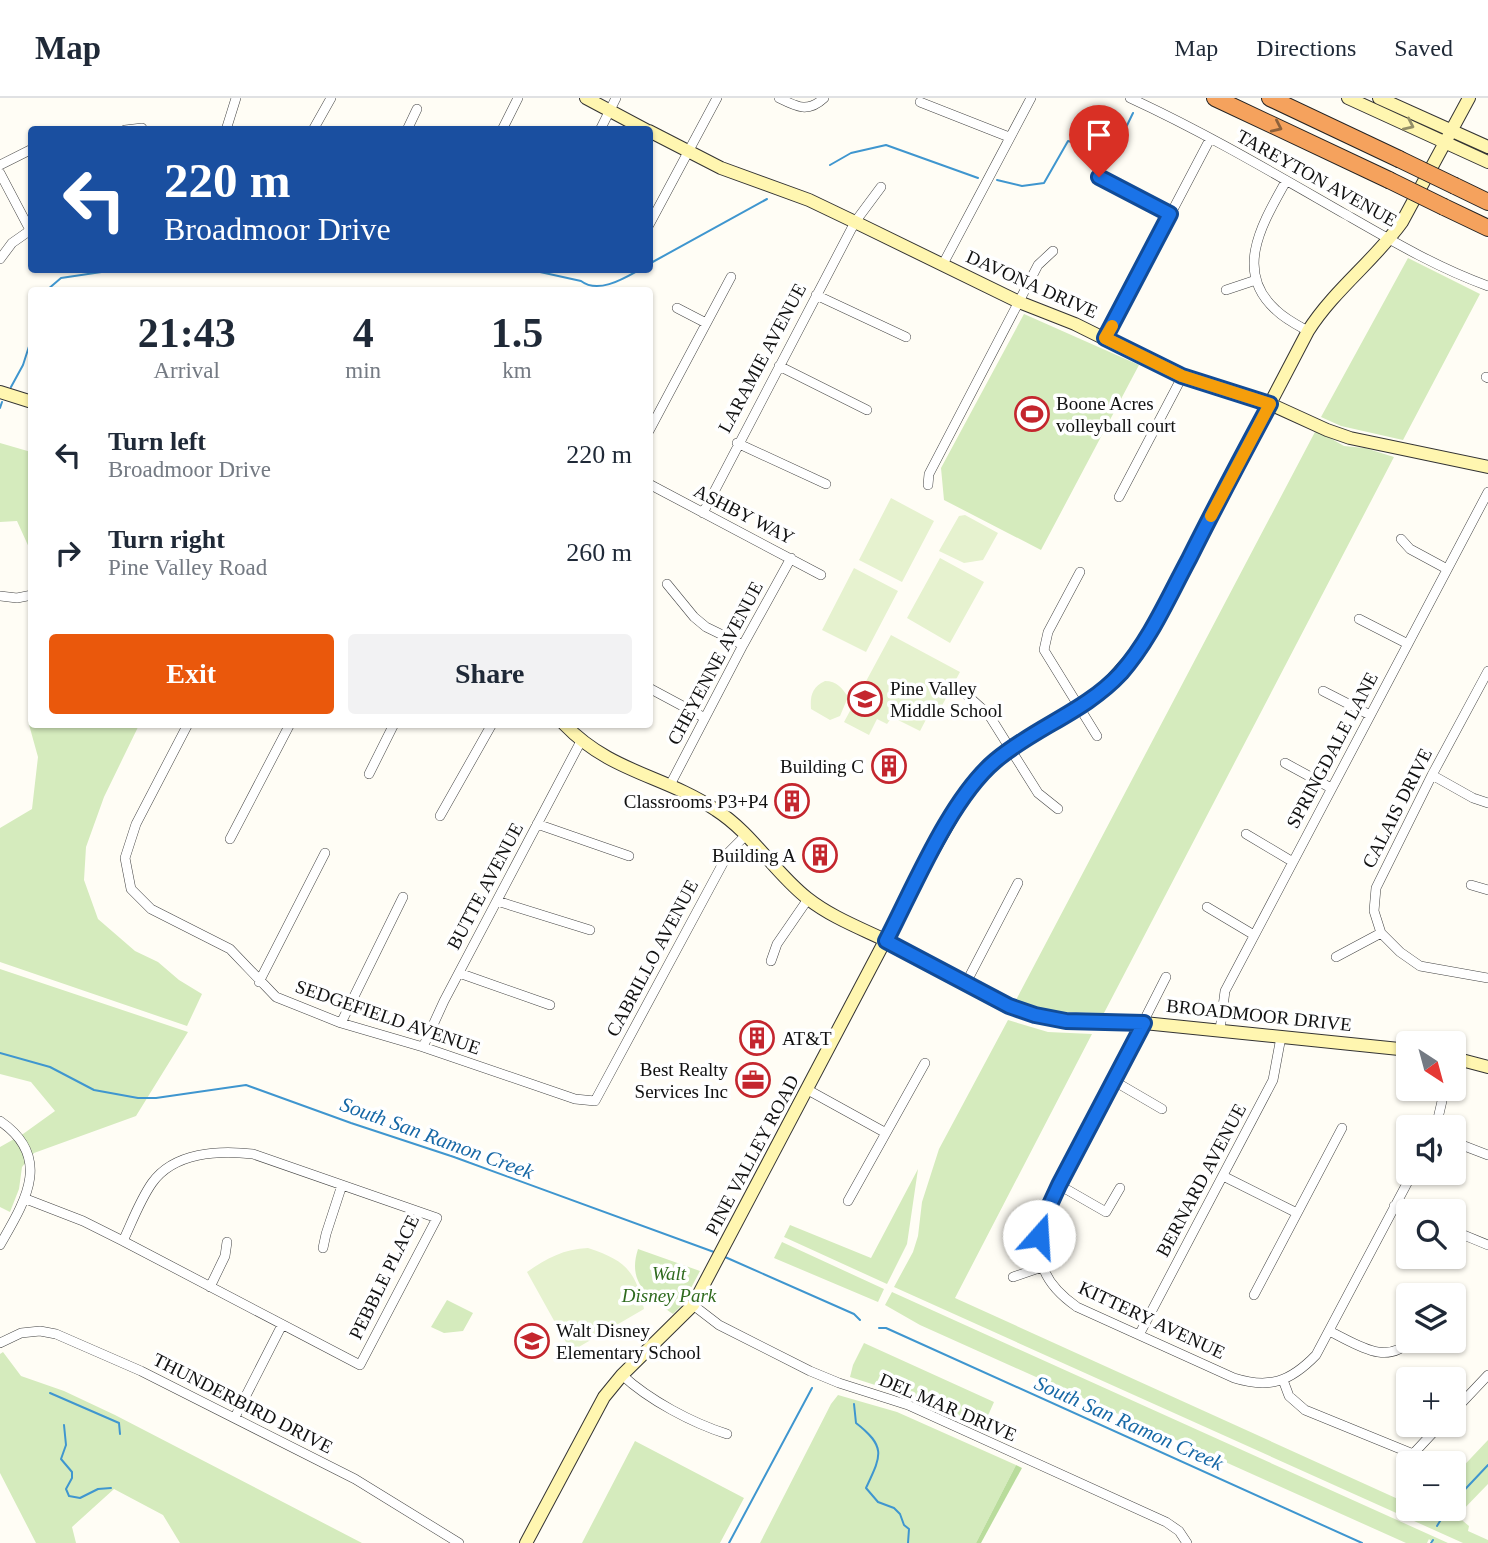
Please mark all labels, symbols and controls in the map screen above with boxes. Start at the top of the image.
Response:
text: Map [35,30,101,66]
text: Map [1174,35,1218,61]
text: Directions [1256,35,1356,61]
text: Saved [1394,35,1453,61]
pin [1069,105,1129,177]
icon: arrive [1080,116,1118,154]
one-way arrow [1402,117,1414,131]
one-way arrow [1270,119,1282,133]
street label: TAREYTON AVENUE [1233,125,1401,231]
text: 220 m [164,153,291,208]
icon: left [49,154,140,245]
text: Broadmoor Drive [164,211,391,247]
street label: DAVONA DRIVE [963,246,1101,322]
street label: LARAMIE AVENUE [714,280,810,436]
text: 21:43 [138,310,236,356]
text: 4 [353,310,374,356]
text: 1.5 [491,310,543,356]
text: Arrival [153,358,220,383]
text: min [345,358,381,383]
text: km [502,358,532,383]
place label: Boone Acres volleyball court [1056,393,1176,436]
sports icon: Boone Acres volleyball court [1013,395,1051,433]
text: Turn left [108,427,206,456]
icon: left [49,436,87,474]
text: 220 m [566,440,632,469]
text: Broadmoor Drive [108,457,271,482]
street label: ASHBY WAY [690,480,798,548]
text: Turn right [108,525,225,554]
icon: right [49,534,87,572]
text: 260 m [566,538,632,567]
text: Pine Valley Road [108,555,267,580]
street label: CHEYENNE AVENUE [663,578,767,748]
button: Exit [49,634,334,714]
button: Share [348,634,632,714]
street label: SPRINGDALE LANE [1282,668,1382,832]
place label: Pine Valley Middle School [890,678,1002,721]
school or university icon: Pine Valley Middle School [846,680,884,718]
street label: CALAIS DRIVE [1358,745,1436,871]
building icon: Building C [870,747,908,785]
place label: Building C [780,756,864,777]
building icon: Classrooms P3+P4 [773,782,811,820]
place label: Classrooms P3+P4 [624,791,768,812]
street label: BUTTE AVENUE [443,819,527,953]
building icon: Building A [801,836,839,874]
place label: Building A [712,845,796,866]
street label: CABRILLO AVENUE [602,876,702,1040]
street label: SEDGEFIELD AVENUE [293,975,483,1059]
street label: BROADMOOR DRIVE [1165,995,1353,1035]
building icon: AT&T [738,1019,776,1057]
place label: AT&T [782,1028,832,1049]
north arrow [1396,1031,1466,1101]
map controls [1396,1031,1466,1521]
place label: Best Realty Services Inc [635,1059,728,1102]
office icon: Best Realty Services Inc [734,1061,772,1099]
street label: PINE VALLEY ROAD [701,1071,803,1239]
water label: South San Ramon Creek [337,1092,538,1184]
street label: BERNARD AVENUE [1152,1100,1250,1260]
button: sound [1396,1115,1466,1185]
position arrow [1002,1199,1076,1273]
button: search [1396,1199,1466,1269]
street label: PEBBLE PLACE [345,1211,423,1343]
park label: Walt Disney Park [621,1263,717,1306]
street label: KITTERY AVENUE [1076,1277,1228,1363]
button: layers [1396,1283,1466,1353]
place label: Walt Disney Elementary School [556,1320,701,1363]
school or university icon: Walt Disney Elementary School [513,1322,551,1360]
street label: THUNDERBIRD DRIVE [150,1348,336,1458]
button: + [1396,1367,1466,1437]
street label: DEL MAR DRIVE [876,1369,1020,1445]
water label: South San Ramon Creek [1031,1371,1228,1476]
button: − [1396,1451,1466,1521]

